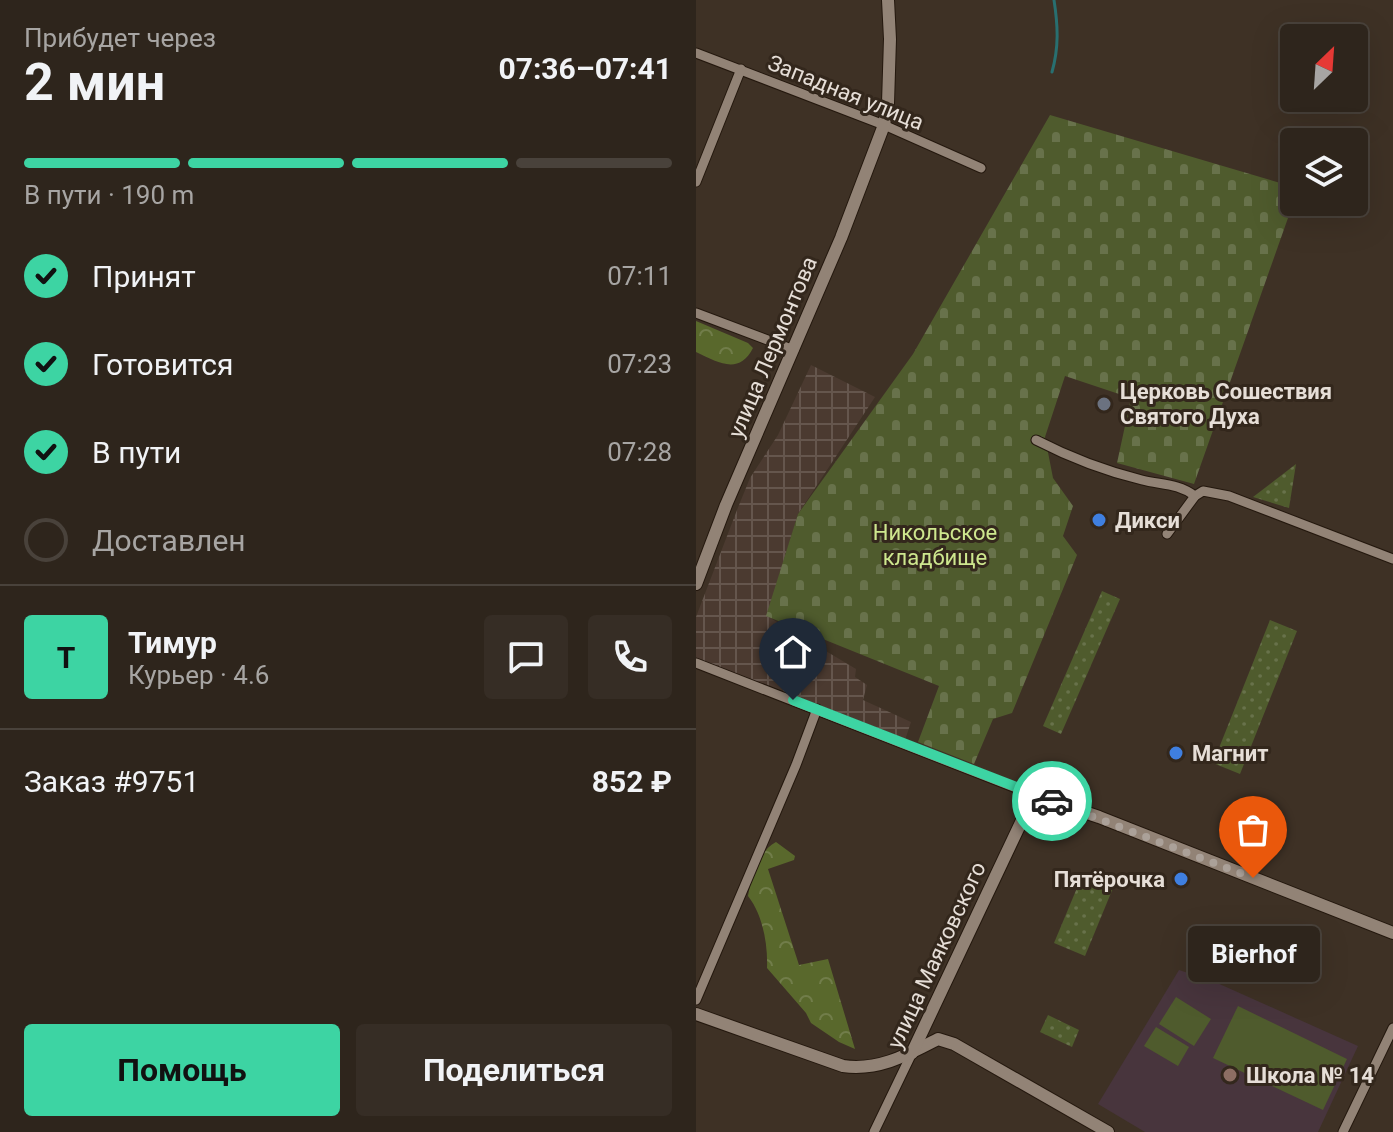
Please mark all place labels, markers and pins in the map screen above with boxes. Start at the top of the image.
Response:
place label: Церковь Сошествия Святого Духа [1120,379,1332,429]
marker: Церковь Сошествия Святого Духа [1095,395,1113,413]
place label: Дикси [1115,508,1180,533]
marker: Дикси [1090,511,1108,529]
pin [759,618,827,700]
place label: Магнит [1192,741,1268,766]
marker: Магнит [1167,744,1185,762]
pin [1219,796,1287,878]
place label: Пятёрочка [1054,867,1165,892]
marker: Пятёрочка [1172,870,1190,888]
callout: Bierhof [1187,926,1319,982]
place label: Школа № 14 [1246,1063,1374,1088]
marker: Школа № 14 [1221,1066,1239,1084]

